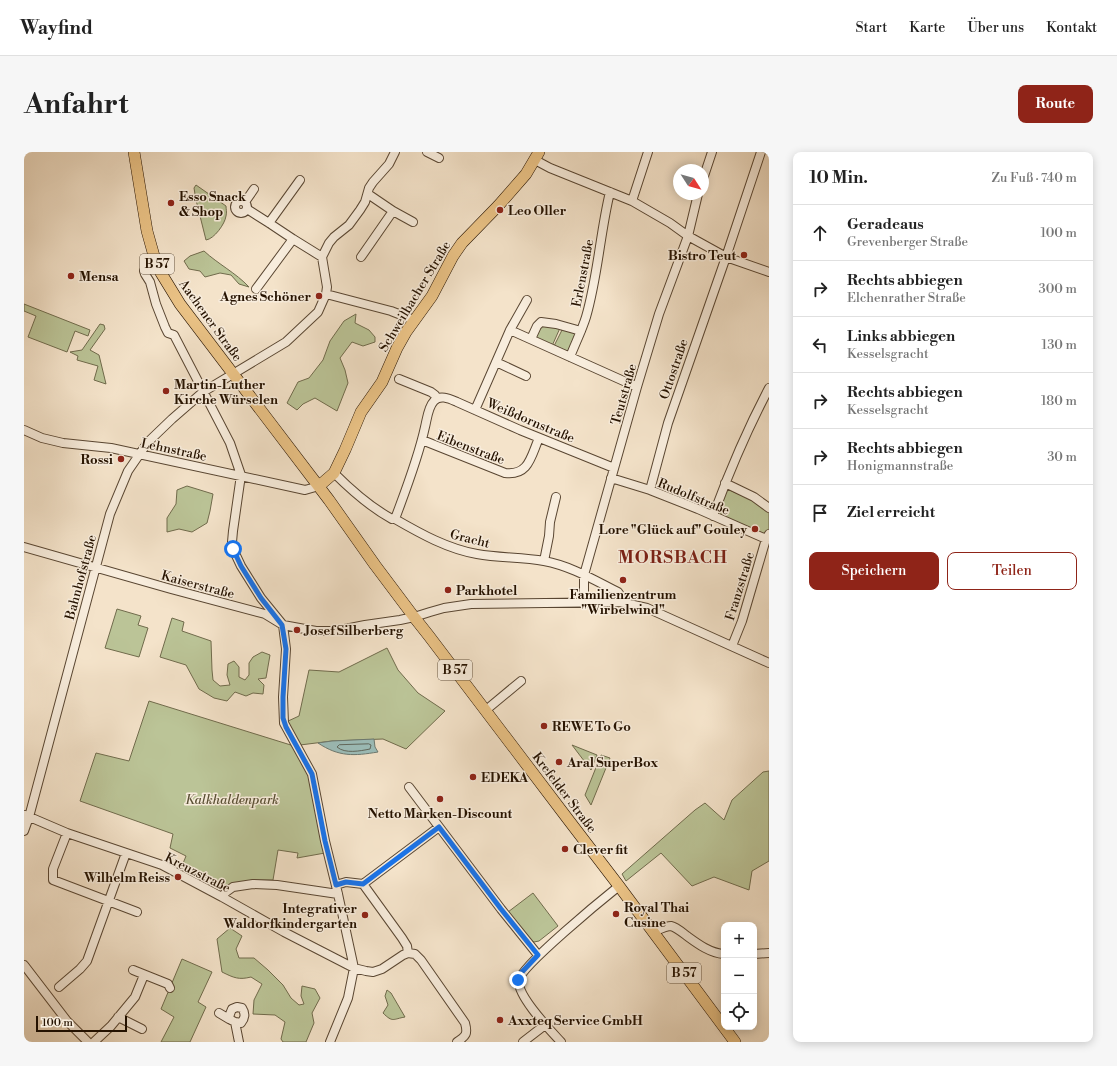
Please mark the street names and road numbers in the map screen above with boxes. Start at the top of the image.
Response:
street label: Erlenstraße [569,237,597,309]
street label: Schweilbacher Straße [375,238,454,355]
road number: B 57 [140,254,174,274]
street label: Aachener Straße [175,276,245,365]
street label: Ottostraße [656,337,692,402]
street label: Teutstraße [608,361,640,427]
street label: Weißdornstraße [483,395,577,447]
street label: Eibenstraße [434,428,507,468]
street label: Lehnstraße [139,435,209,465]
street label: Rudolfstraße [655,475,732,519]
street label: Gracht [448,526,492,552]
street label: Bahnhofstraße [62,533,100,622]
street label: Franzstraße [722,550,758,623]
street label: Kaiserstraße [159,568,237,603]
road number: B 57 [438,660,472,680]
street label: Krefelder Straße [529,749,600,836]
street label: Kreuzstraße [162,850,233,896]
road number: B 57 [667,963,701,983]

